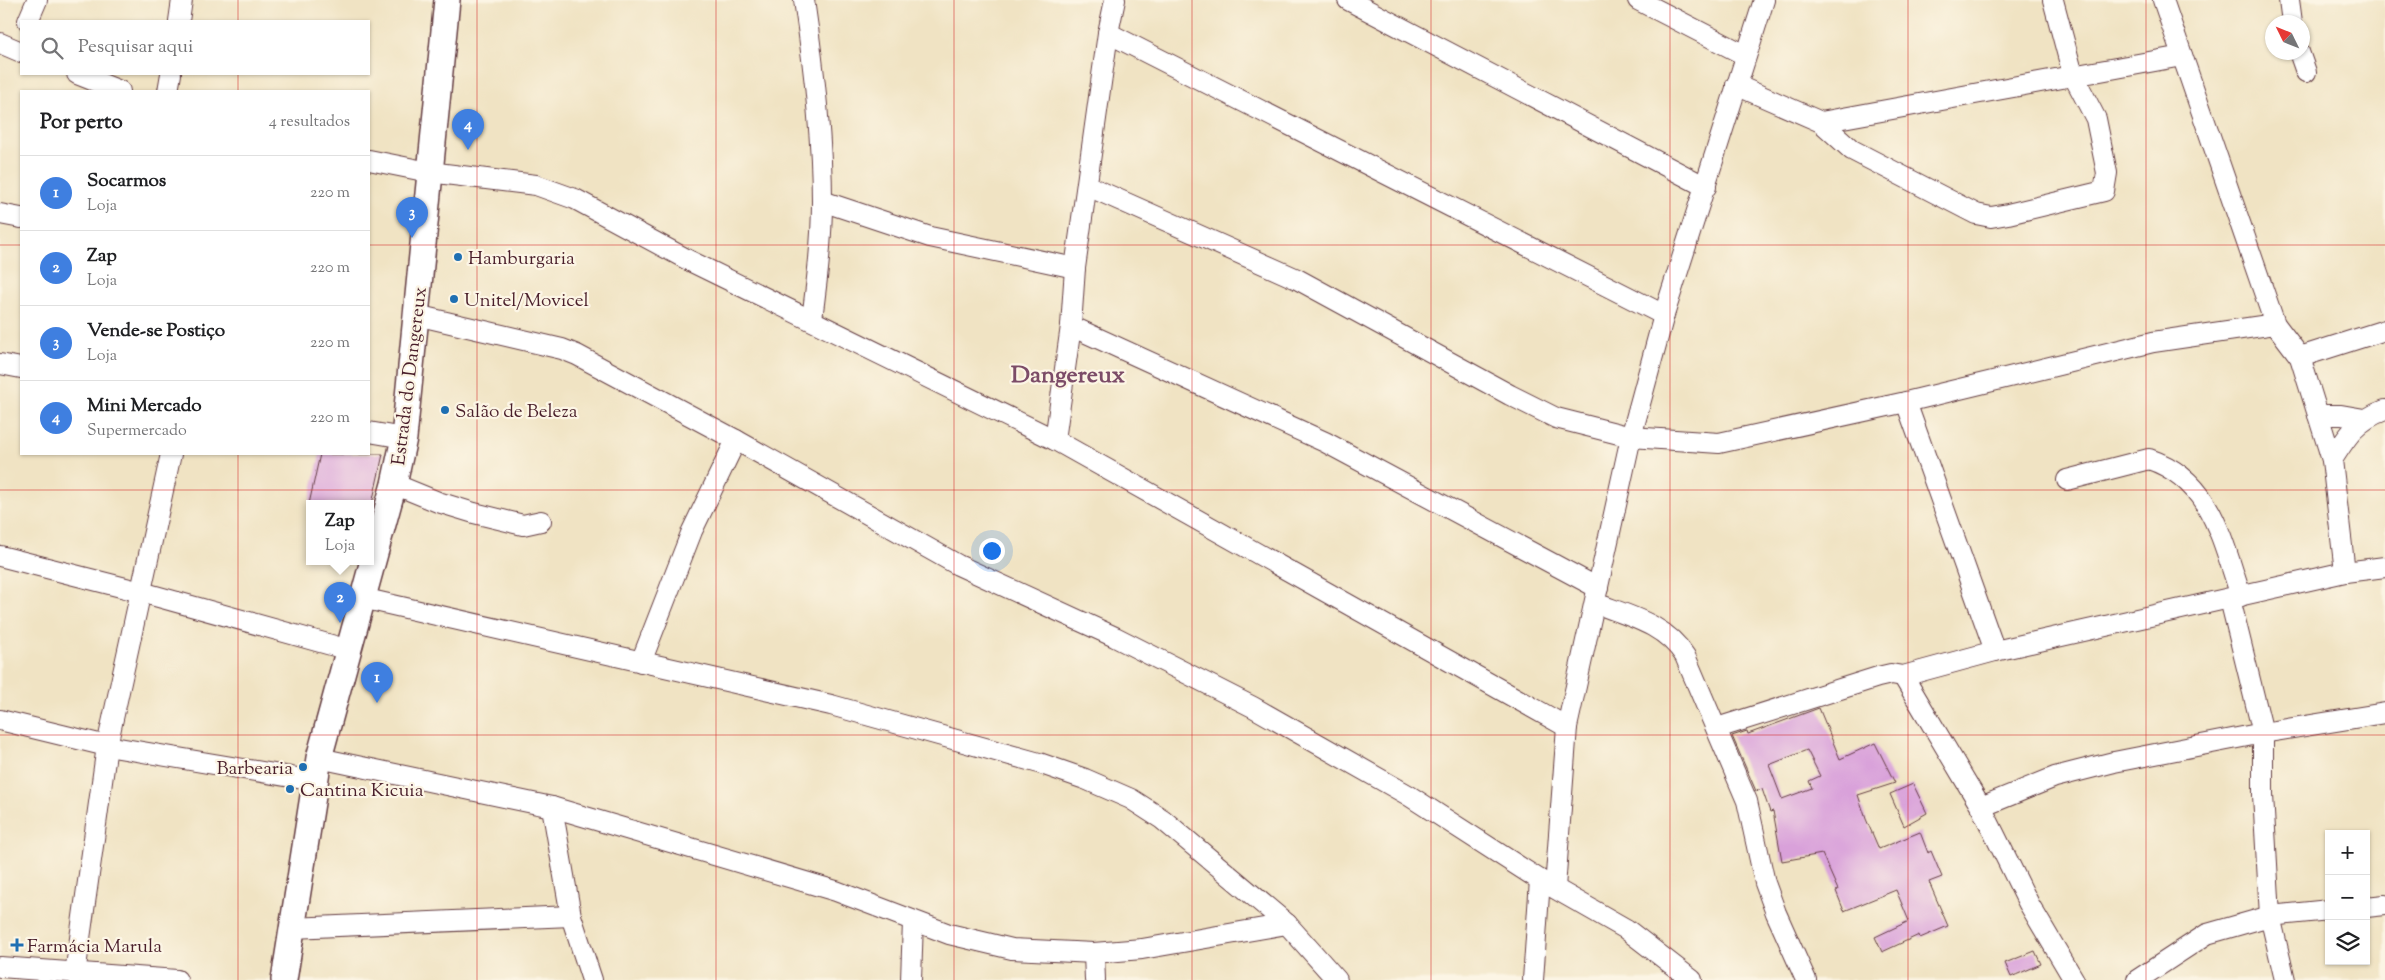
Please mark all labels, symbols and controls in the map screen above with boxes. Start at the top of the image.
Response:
north arrow [2265,15,2310,60]
search box [20,20,370,75]
icon: search [38,34,66,62]
text: Pesquisar aqui [78,34,193,61]
text: Por perto [40,108,123,138]
pin: 4 [452,109,484,150]
text: 4 resultados [269,111,350,134]
text: Socarmos [87,168,166,195]
text: 1 [53,182,59,205]
text: 220 m [310,182,350,205]
text: Loja [87,195,117,218]
pin: 3 [396,197,428,238]
text: Zap [87,243,117,270]
place label: Hamburgaria [468,246,575,273]
marker: Hamburgaria [452,251,464,263]
text: 2 [52,257,60,280]
text: 220 m [310,257,350,280]
text: Loja [87,270,117,293]
street label: Estrada do Dangereux [386,285,435,467]
place label: Unitel/Movicel [464,288,589,315]
marker: Unitel/Movicel [448,293,460,305]
text: Vende-se Postiço [87,318,225,345]
text: 3 [53,332,59,355]
text: 220 m [310,332,350,355]
text: Loja [87,345,117,368]
district label: Dangereux [1011,359,1125,393]
text: Mini Mercado [87,393,202,420]
place label: Salão de Beleza [455,399,578,426]
marker: Salão de Beleza [439,404,451,416]
text: 4 [52,407,60,430]
text: 220 m [310,407,350,430]
text: Supermercado [87,420,187,443]
popup [306,500,374,565]
text: Zap [325,508,355,535]
text: Loja [325,535,355,558]
your location [979,538,1005,564]
pin: 2 [324,582,356,623]
pin: 1 [361,662,393,703]
place label: Barbearia [217,756,293,783]
marker: Barbearia [297,761,309,773]
place label: Cantina Kicuia [300,778,424,805]
marker: Cantina Kicuia [284,783,296,795]
map controls [2325,830,2370,965]
button: + [2325,830,2370,875]
button: − [2325,875,2370,920]
button: layers [2325,920,2370,965]
place label: Farmácia Marula [27,934,162,961]
marker: Farmácia Marula [11,939,23,951]

